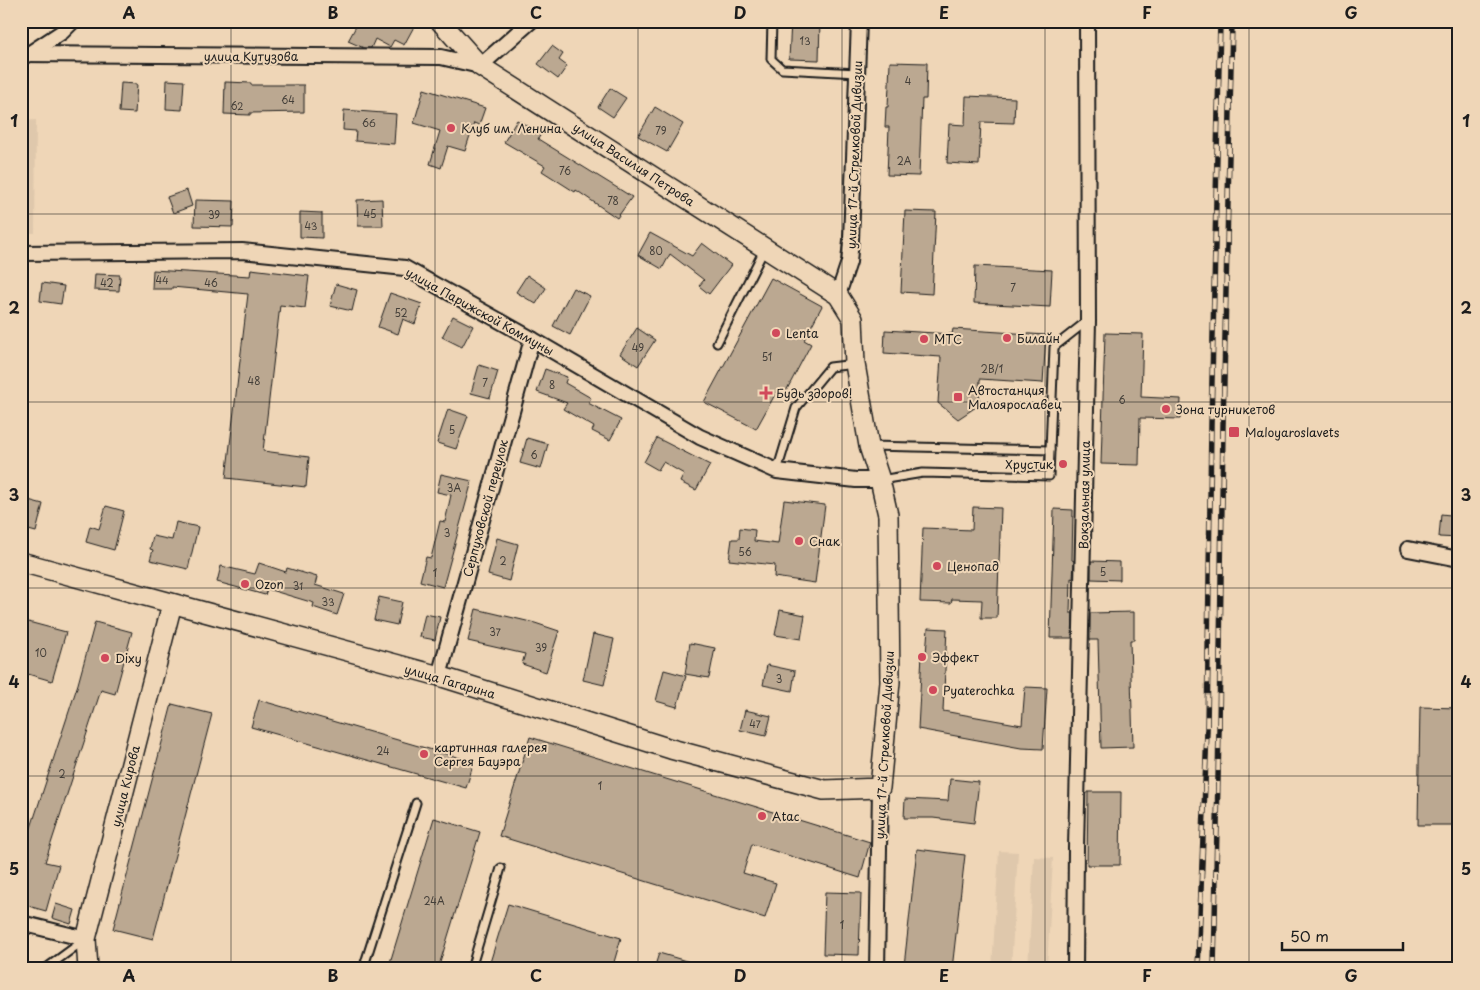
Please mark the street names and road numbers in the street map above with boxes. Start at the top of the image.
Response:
street label: улица Кутузова [204,47,299,65]
street label: улица 17-й Стрелковой Дивизии [842,60,866,250]
street label: улица Василия Петрова [570,118,699,210]
street label: улица Парижской Коммуны [403,263,557,359]
street label: Серпуховской переулок [458,436,512,579]
street label: Вокзальная улица [1074,440,1094,550]
street label: улица 17-й Стрелковой Дивизии [870,650,898,840]
street label: улица Гагарина [402,659,498,703]
street label: улица Кирова [106,743,144,829]

